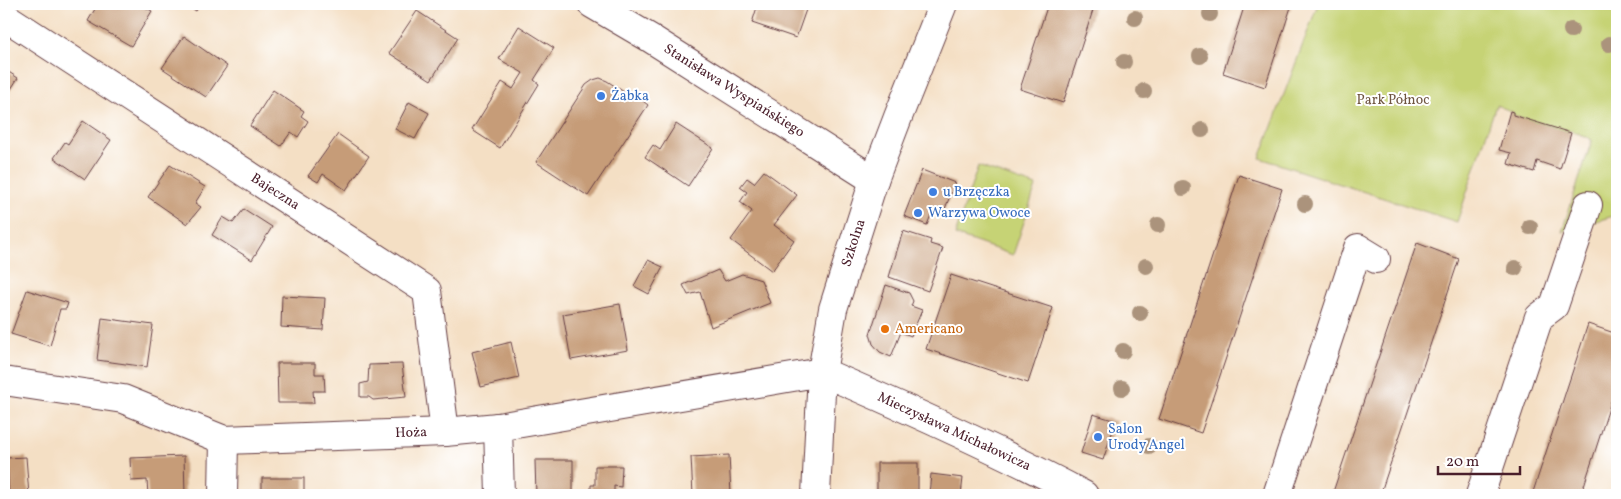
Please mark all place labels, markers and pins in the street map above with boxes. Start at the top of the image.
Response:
place label: Żabka [611,87,649,106]
marker: Żabka [595,90,607,102]
place label: u Brzęczka [943,183,1010,202]
marker: u Brzęczka [927,186,939,198]
place label: Warzywa Owoce [928,204,1031,223]
marker: Warzywa Owoce [912,207,924,219]
place label: Americano [895,320,963,339]
marker: Americano [879,323,891,335]
place label: Salon Urody Angel [1108,420,1185,455]
marker: Salon Urody Angel [1092,431,1104,443]

